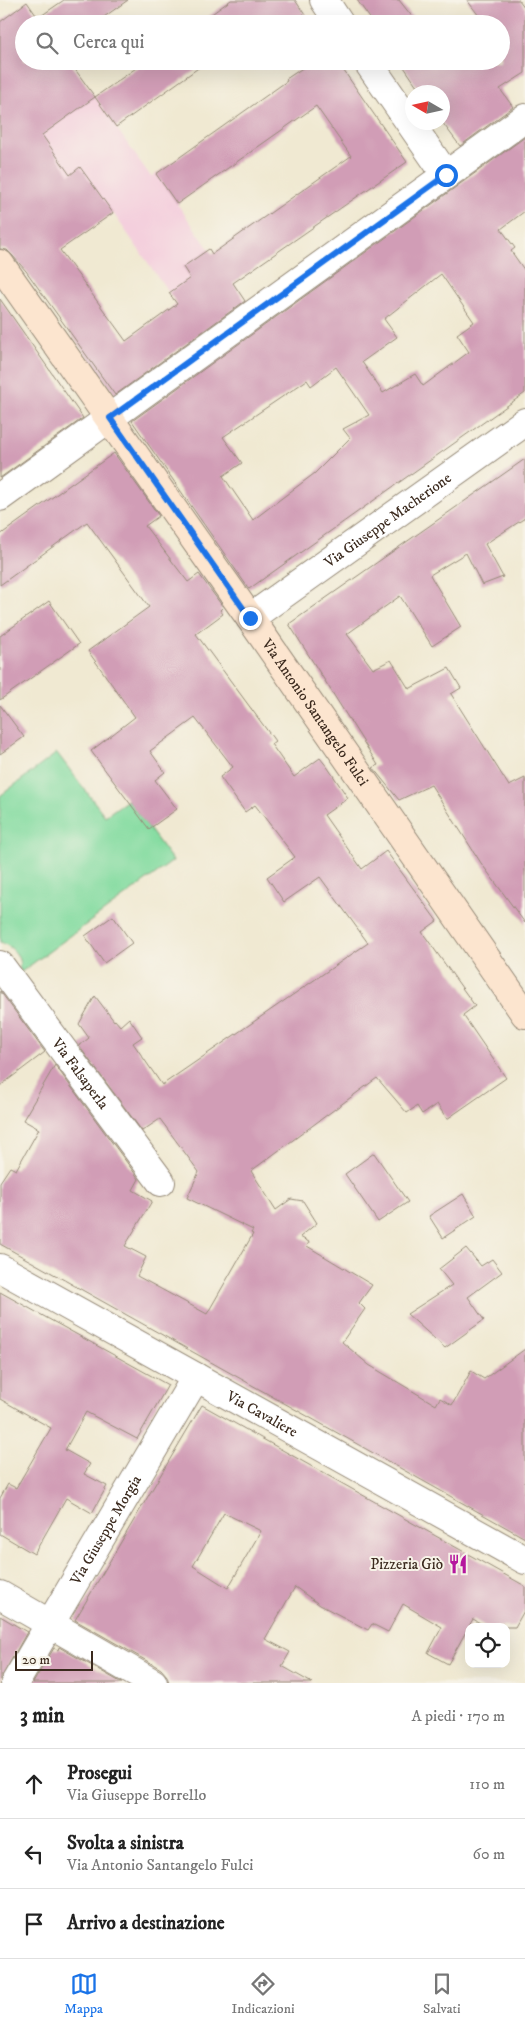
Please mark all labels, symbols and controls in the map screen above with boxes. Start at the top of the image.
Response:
search box [15,15,510,70]
icon: search [33,29,61,57]
text: Cerca qui [73,31,144,54]
north arrow [405,85,450,130]
route start [435,164,458,187]
street label: Via Giuseppe Macherione [320,468,455,572]
route end [239,607,262,630]
street label: Via Antonio Santangelo Fulci [257,634,373,790]
street label: Via Falsaperla [47,1033,113,1113]
street label: Via Cavaliere [222,1386,301,1441]
street label: Via Giuseppe Morgia [65,1471,146,1589]
restaurant icon: Pizzeria Giò [447,1553,469,1575]
place label: Pizzeria Giò [371,1555,443,1574]
map controls [465,1623,510,1668]
button: locate [465,1623,510,1668]
scale bar [15,1648,92,1671]
text: 20 m [22,1651,50,1669]
text: 3 min [20,1703,65,1729]
text: A piedi · 170 m [411,1706,505,1726]
text: Prosegui [67,1762,132,1785]
icon: ahead [20,1770,48,1798]
text: 110 m [469,1774,505,1794]
text: Via Giuseppe Borrello [67,1785,206,1805]
text: Svolta a sinistra [67,1832,184,1855]
icon: left [20,1840,48,1868]
text: 60 m [473,1844,505,1864]
text: Via Antonio Santangelo Fulci [67,1855,253,1875]
icon: arrive [20,1910,48,1938]
text: Arrivo a destinazione [67,1912,225,1935]
tab: Mappa [64,1970,103,2018]
tab: Indicazioni [232,1970,295,2018]
tab: Salvati [423,1970,461,2018]

